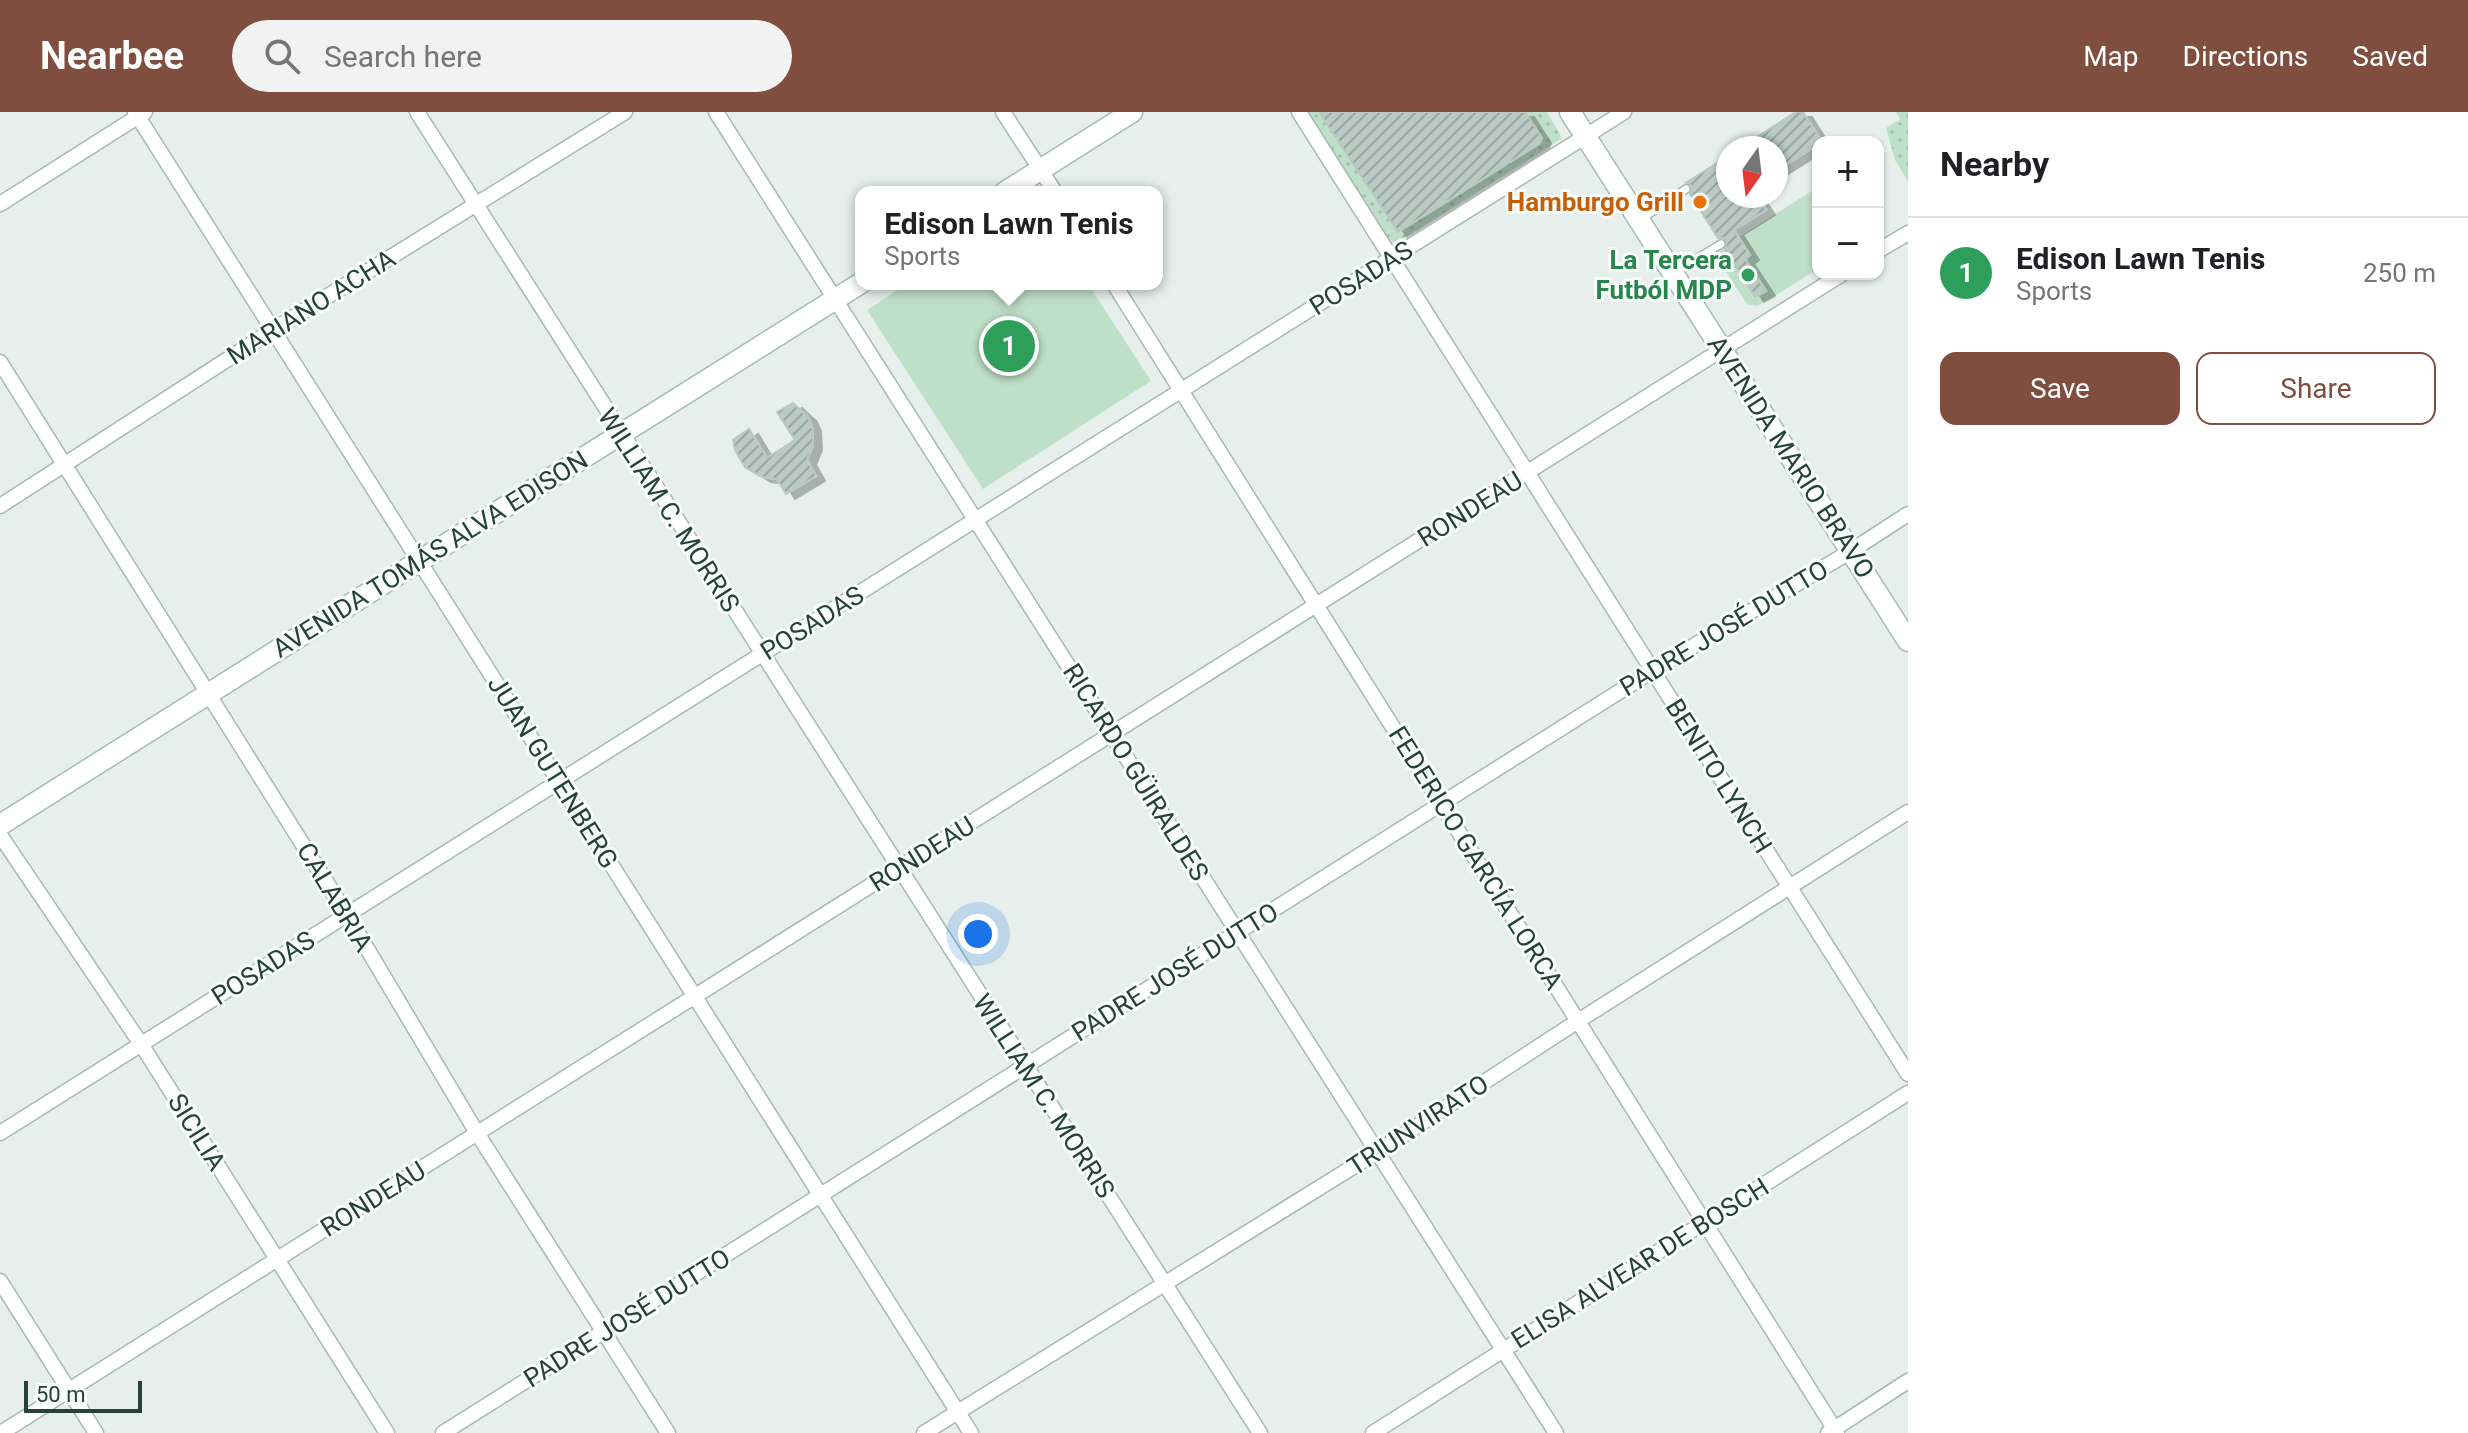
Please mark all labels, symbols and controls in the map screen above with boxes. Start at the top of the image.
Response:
search box [232,20,792,92]
text: Nearbee [40,34,184,78]
icon: search [260,34,304,78]
text: Search here [324,39,482,74]
text: Map [2083,40,2139,73]
text: Directions [2183,40,2308,73]
text: Saved [2352,40,2428,73]
north arrow [1716,136,1788,208]
map controls [1812,136,1884,280]
button: + [1812,136,1884,208]
text: Nearby [1940,144,2049,184]
popup [855,186,1163,290]
place label: Hamburgo Grill [1507,187,1684,217]
marker: Hamburgo Grill [1691,193,1709,211]
text: Edison Lawn Tenis [884,206,1134,241]
button: − [1812,208,1884,280]
street label: POSADAS [1304,235,1418,321]
text: Sports [884,241,961,271]
text: Edison Lawn Tenis [2016,241,2265,276]
street label: MARIANO ACHA [221,243,401,371]
place label: La Tercera Futból MDP [1596,245,1732,305]
text: 1 [1959,258,1973,288]
text: 250 m [2363,258,2436,288]
marker: La Tercera Futból MDP [1739,266,1757,284]
text: Sports [2016,276,2092,306]
pin: 1 [983,316,1035,376]
street label: AVENIDA MARIO BRAVO [1701,330,1881,584]
button: Save [1940,352,2180,425]
button: Share [2196,352,2436,425]
street label: WILLIAM C. MORRIS [592,402,746,618]
street label: AVENIDA TOMÁS ALVA EDISON [267,444,593,664]
street label: RONDEAU [1412,465,1528,553]
street label: PADRE JOSÉ DUTTO [1614,554,1834,702]
street label: POSADAS [755,580,869,666]
street label: RICARDO GÜIRALDES [1057,658,1215,886]
street label: JUAN GUTENBERG [482,670,624,874]
street label: BENITO LYNCH [1660,693,1778,859]
street label: FEDERICO GARCÍA LORCA [1383,721,1569,995]
street label: RONDEAU [864,810,980,898]
street label: CALABRIA [291,837,379,957]
street label: PADRE JOSÉ DUTTO [1066,896,1284,1048]
your location [958,914,998,954]
street label: POSADAS [206,925,320,1011]
street label: WILLIAM C. MORRIS [967,988,1121,1204]
street label: TRIUNVIRATO [1342,1068,1494,1182]
street label: SICILIA [162,1088,232,1176]
street label: RONDEAU [315,1155,431,1243]
street label: ELISA ALVEAR DE BOSCH [1506,1171,1774,1355]
street label: PADRE JOSÉ DUTTO [518,1242,736,1394]
scale bar [24,1377,142,1413]
text: 50 m [36,1382,85,1407]

